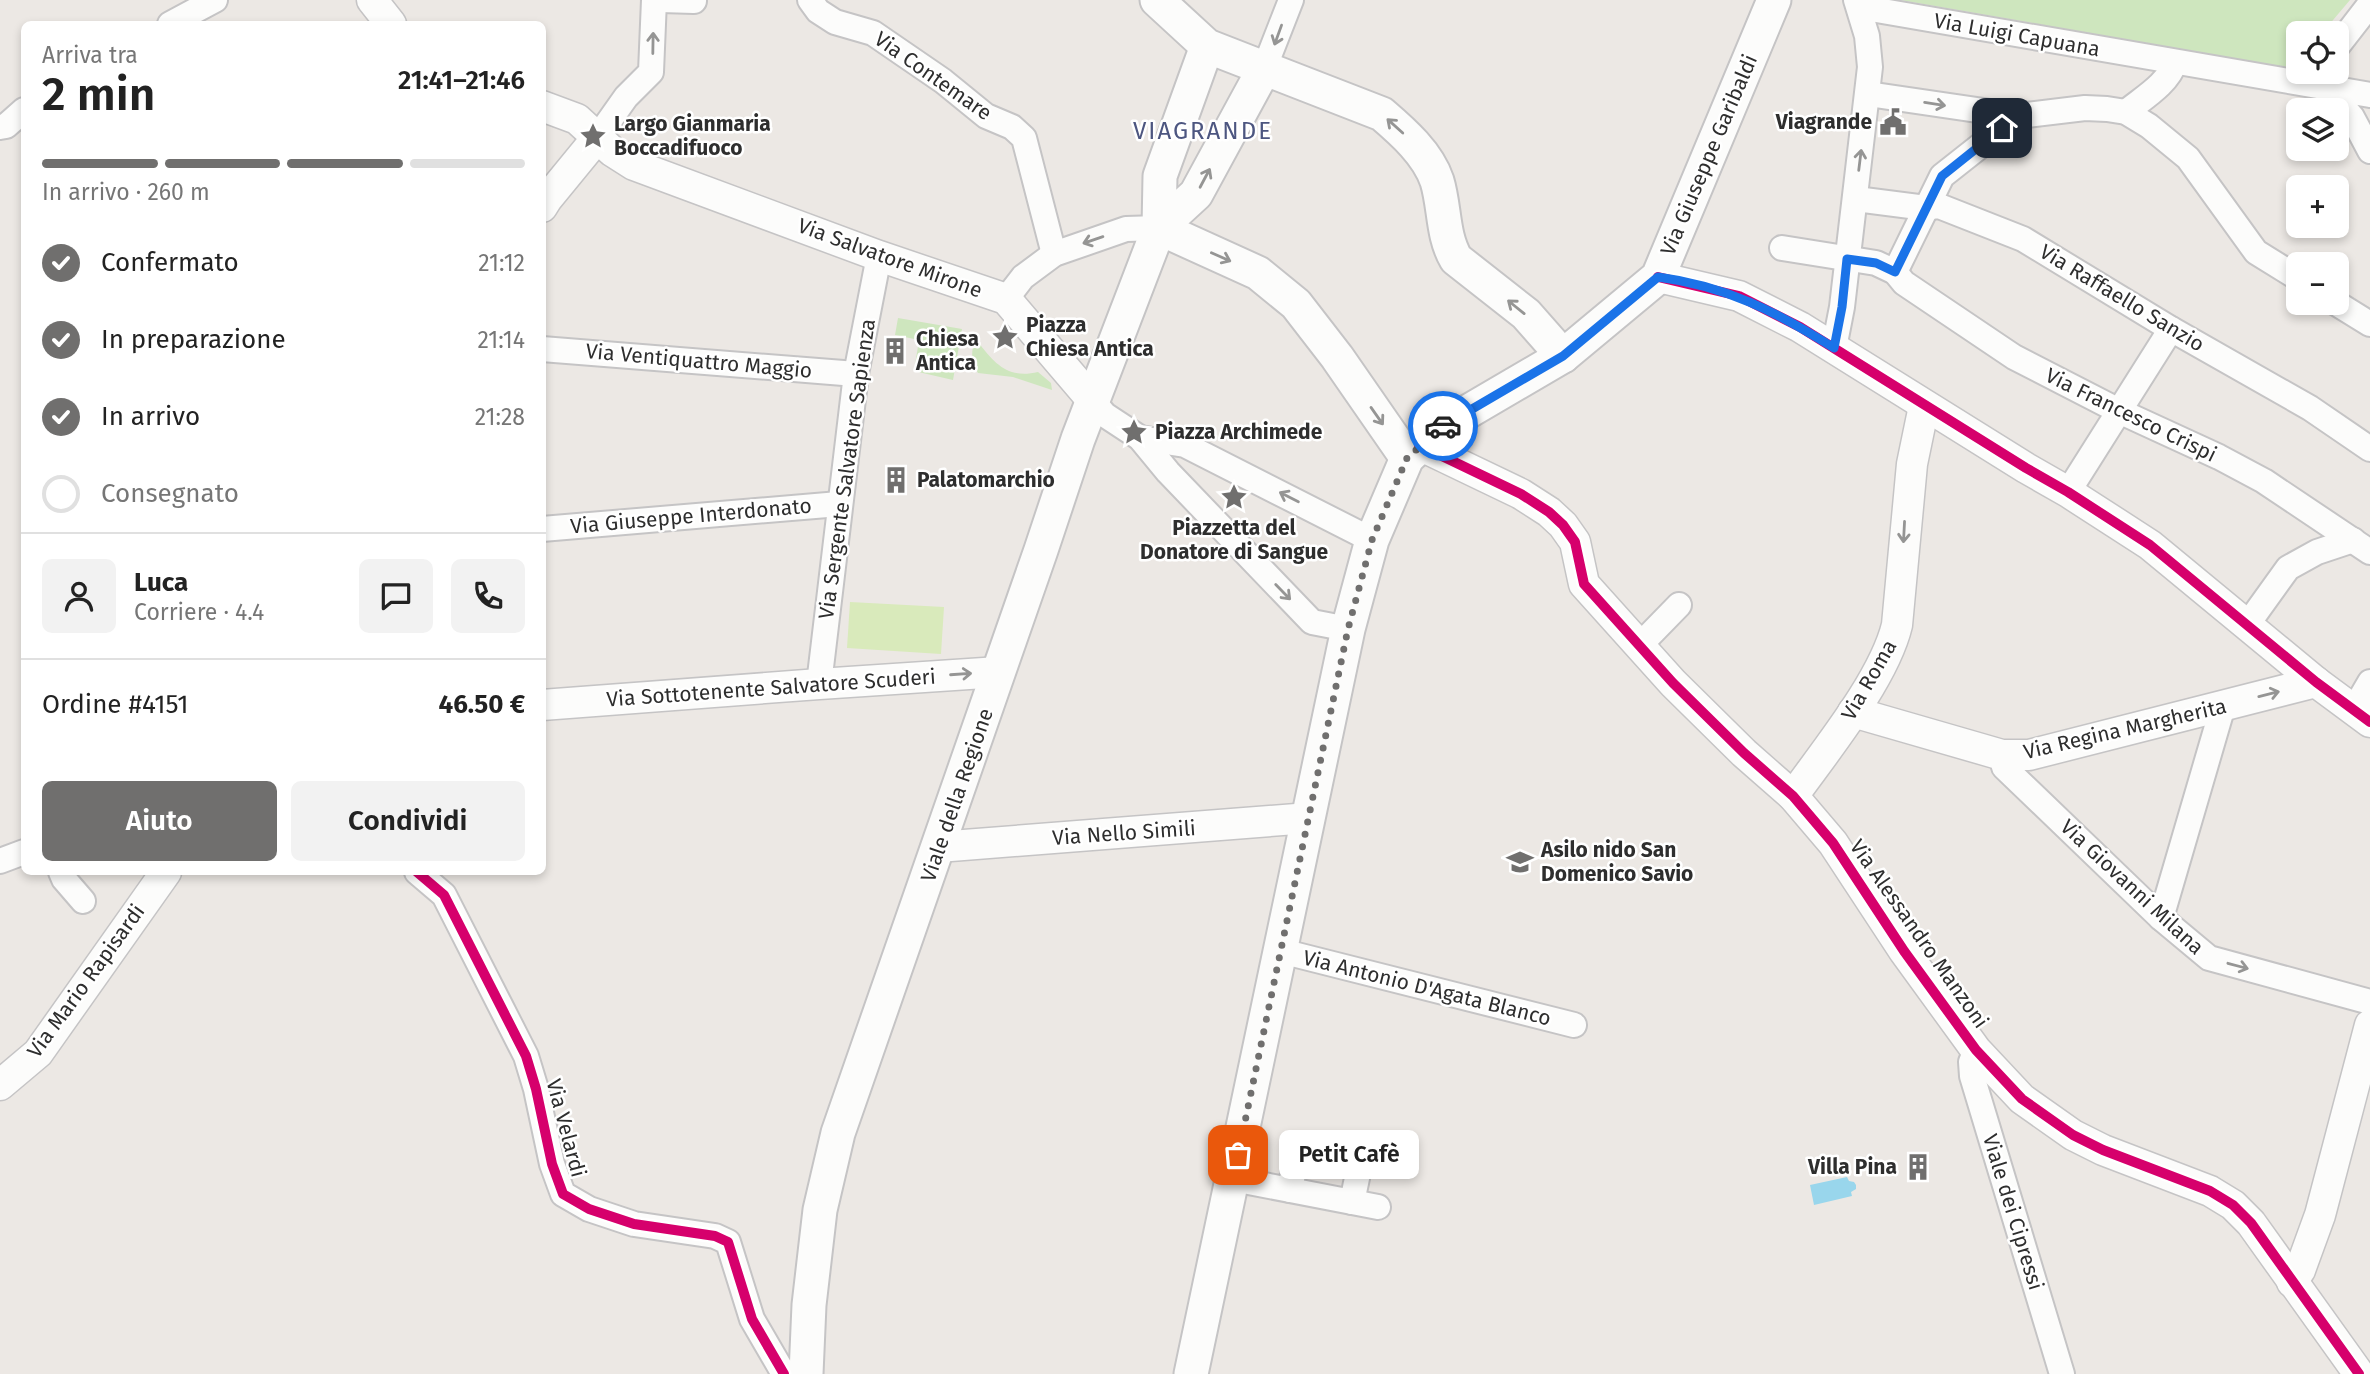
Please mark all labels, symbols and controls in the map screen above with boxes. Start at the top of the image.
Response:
street label: Via Luigi Capuana [1932,8,2102,62]
map controls [2286,21,2349,315]
button: locate [2286,21,2349,84]
one-way arrow [1271,24,1283,46]
street label: Via Contemare [869,26,997,126]
one-way arrow [646,32,660,55]
text: Arriva tra [42,41,138,69]
street label: Via Giuseppe Garibaldi [1655,51,1763,259]
text: 21:41–21:46 [398,65,525,96]
text: 2 min [42,67,155,122]
one-way arrow [1923,98,1946,111]
pin [1972,98,2032,158]
button: layers [2286,98,2349,161]
public building icon: Viagrande [1878,107,1908,137]
place label: Viagrande [1775,109,1872,135]
icon: home [1983,109,2021,147]
place label: Largo Gianmaria Boccadifuoco [614,111,771,161]
district label: VIAGRANDE [1133,117,1273,145]
one-way arrow [1386,118,1404,134]
place icon: Largo Gianmaria Boccadifuoco [578,121,608,151]
one-way arrow [1854,149,1867,171]
one-way arrow [1198,168,1212,188]
button: + [2286,175,2349,238]
text: In arrivo · 260 m [42,178,210,206]
street label: Via Salvatore Mirone [794,213,986,303]
one-way arrow [1083,235,1105,247]
street label: Via Raffaello Sanzio [2035,239,2209,357]
icon: check [42,244,80,282]
text: Confermato [101,247,239,278]
text: 21:12 [478,249,525,277]
one-way arrow [1210,251,1232,264]
button: − [2286,252,2349,315]
one-way arrow [1508,299,1526,315]
place label: Piazza Chiesa Antica [1026,312,1154,362]
street label: Via Sergente Salvatore Sapienza [813,317,881,621]
icon: check [42,321,80,359]
place icon: Piazza Chiesa Antica [990,322,1020,352]
text: In preparazione [101,324,286,355]
text: 21:14 [477,326,525,354]
place label: Chiesa Antica [915,326,979,376]
building icon: Chiesa Antica [880,336,910,366]
street label: Via Ventiquattro Maggio [585,338,813,384]
street label: Via Francesco Crispi [2041,362,2221,468]
courier [1408,391,1478,461]
icon: check [42,398,80,436]
text: In arrivo [101,401,200,432]
text: 21:28 [475,403,525,431]
one-way arrow [1370,406,1384,425]
icon: car [1424,407,1462,445]
place icon: Piazza Archimede [1119,417,1149,447]
place label: Piazza Archimede [1155,419,1323,445]
building icon: Palatomarchio [881,465,911,495]
place label: Palatomarchio [917,467,1055,493]
text: Consegnato [101,478,239,509]
place icon: Piazzetta del Donatore di Sangue [1219,482,1249,512]
one-way arrow [1280,490,1300,504]
street label: Via Giuseppe Interdonato [569,493,813,539]
place label: Piazzetta del Donatore di Sangue [1140,515,1328,565]
one-way arrow [1898,520,1911,543]
button: person [42,559,116,633]
button: chat [359,559,433,633]
button: phone [451,559,525,633]
text: Luca [134,567,188,598]
one-way arrow [1275,583,1292,600]
text: Corriere · 4.4 [134,598,264,626]
street label: Via Roma [1836,635,1902,725]
street label: Via Sottotenente Salvatore Scuderi [605,664,937,712]
one-way arrow [949,667,971,680]
one-way arrow [2257,687,2280,700]
text: Ordine #4151 [42,689,188,720]
text: 46.50 € [438,689,525,720]
street label: Via Regina Margherita [2021,693,2229,765]
street label: Viale della Regione [915,705,999,885]
button: Aiuto [42,781,277,861]
button: Condividi [291,781,525,861]
street label: Via Giovanni Milana [2055,814,2209,960]
street label: Via Nello Simili [1051,815,1197,851]
street label: Via Alessandro Manzoni [1844,835,1994,1033]
place label: Asilo nido San Domenico Savio [1540,837,1693,887]
school or university icon: Asilo nido San Domenico Savio [1505,847,1535,877]
street label: Via Mario Rapisardi [22,899,150,1063]
street label: Via Antonio D'Agata Blanco [1300,945,1554,1031]
one-way arrow [2226,960,2249,973]
street label: Via Velardi [540,1076,592,1180]
pin [1208,1125,1268,1185]
callout: Petit Cafè [1280,1130,1420,1180]
street label: Viale dei Cipressi [1977,1131,2049,1293]
icon: bag [1219,1136,1257,1174]
text: Petit Cafè [1298,1140,1400,1168]
building icon: Villa Pina [1903,1152,1933,1182]
place label: Villa Pina [1807,1154,1897,1180]

